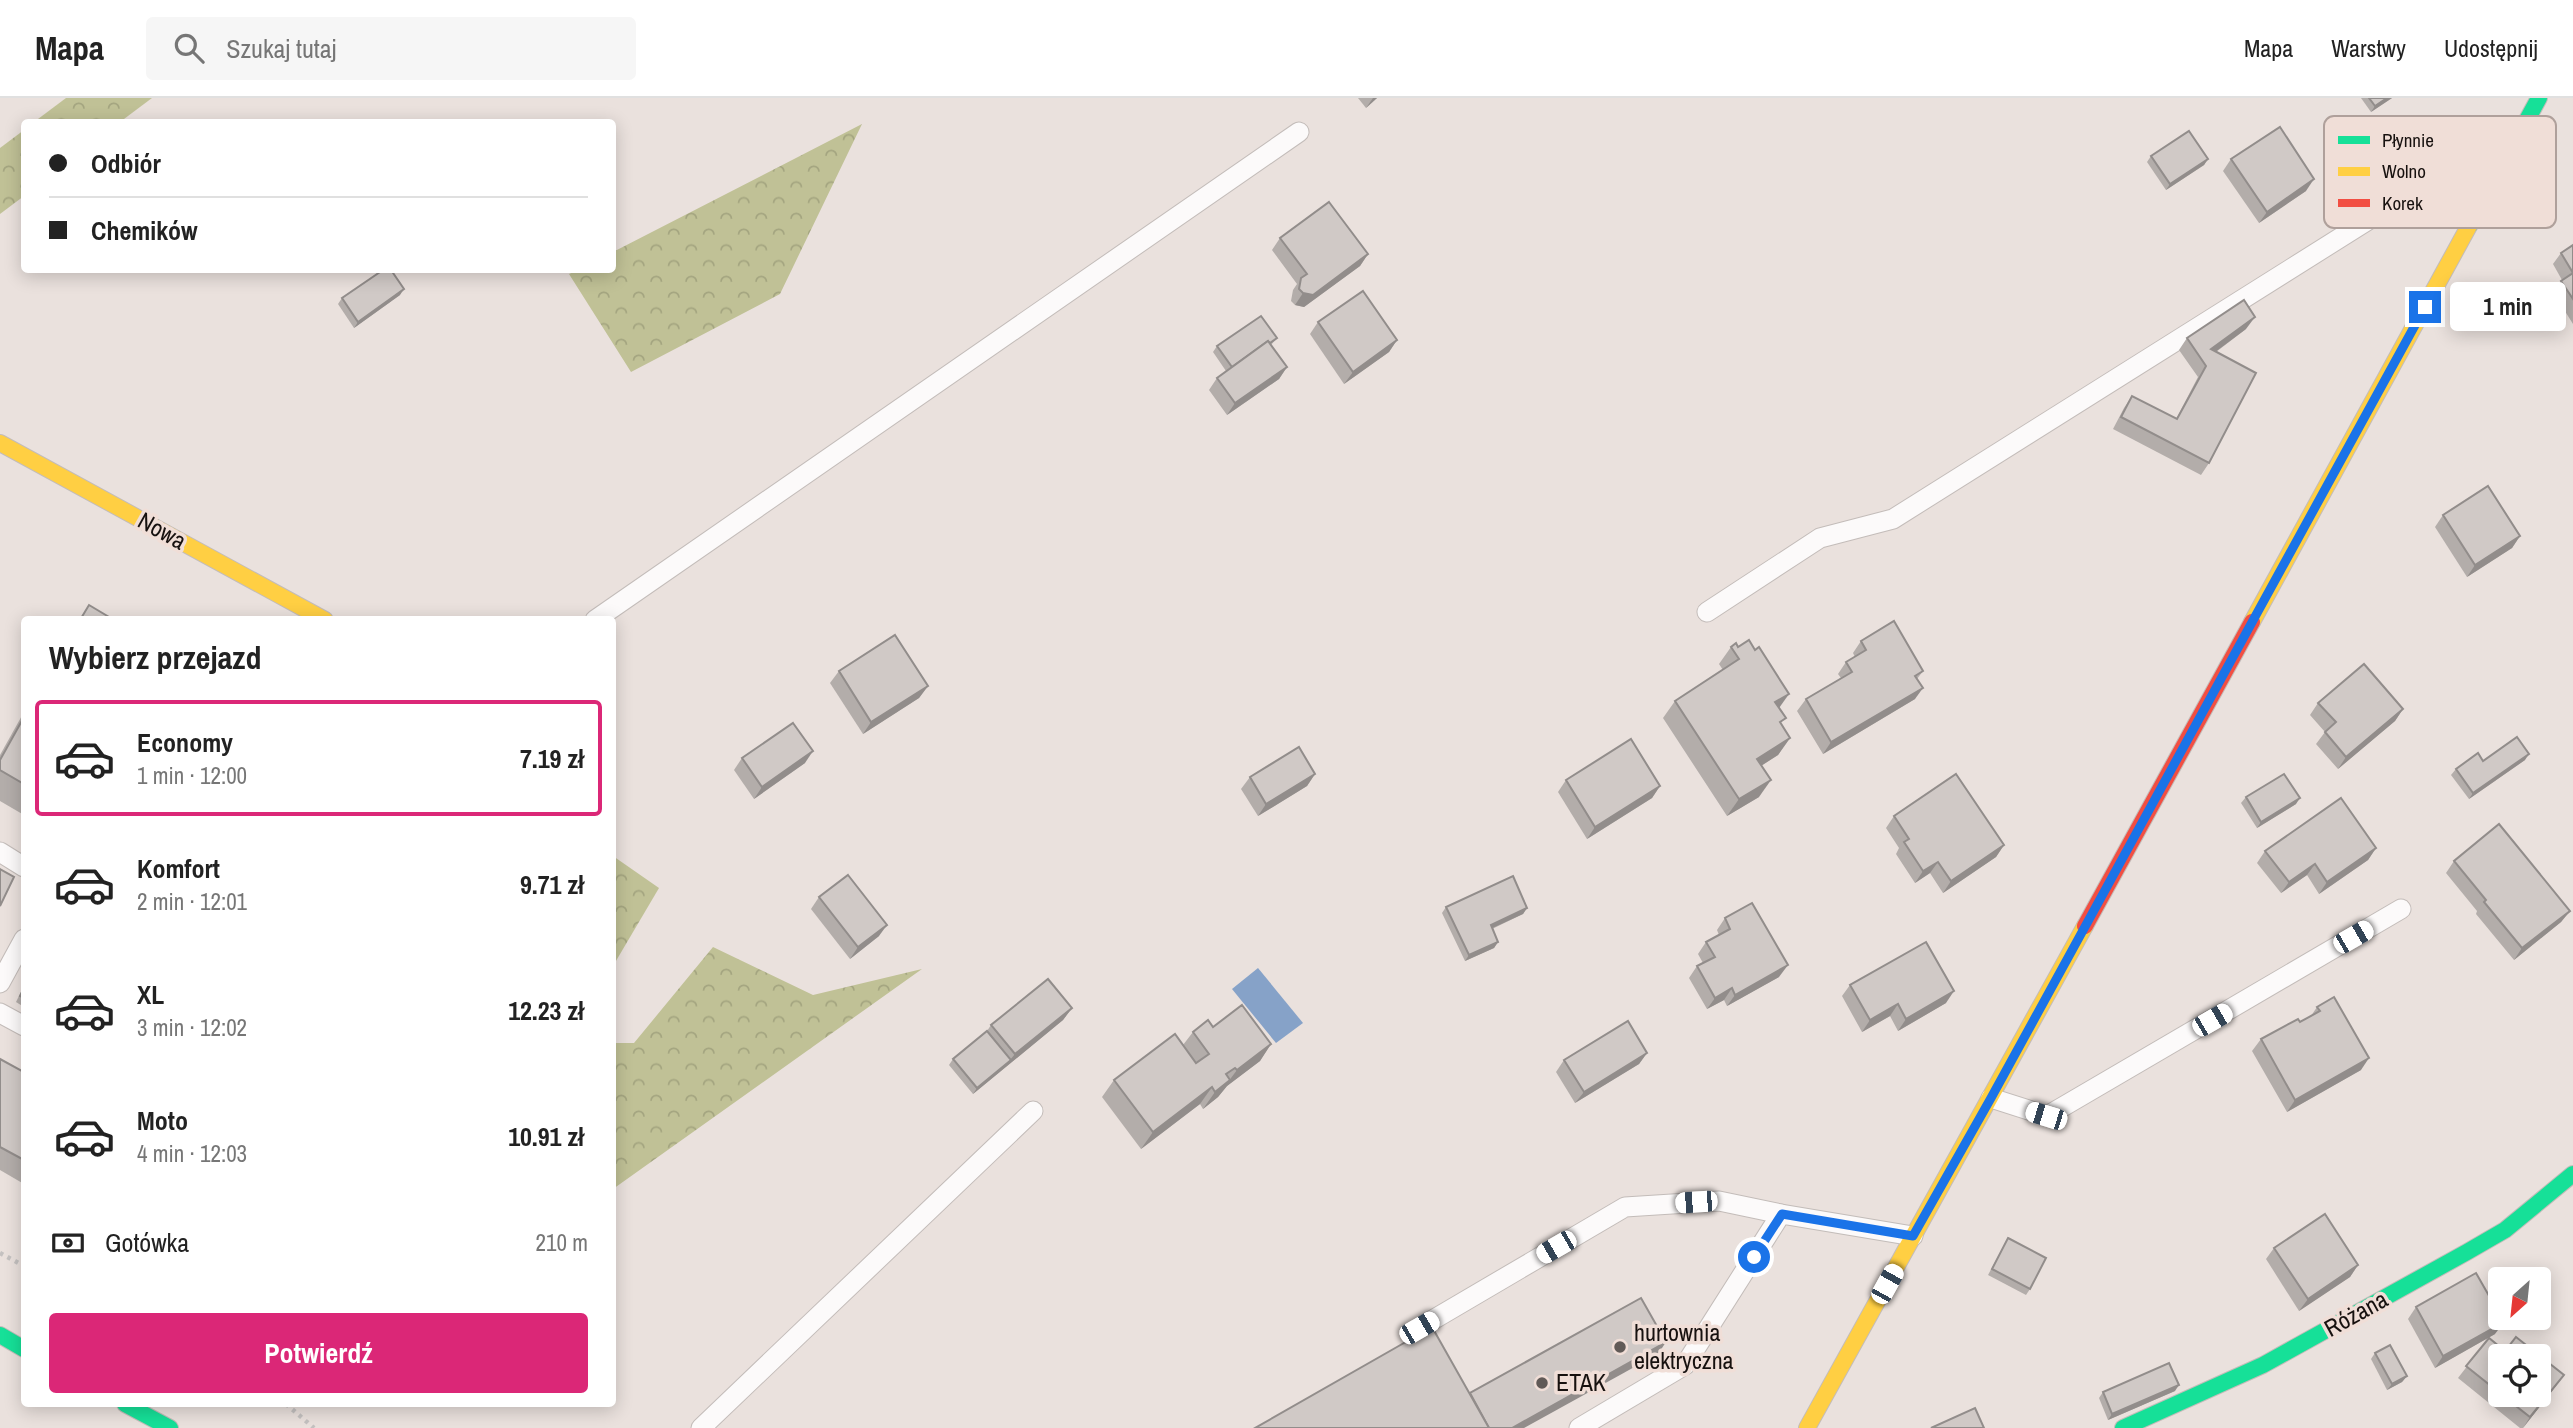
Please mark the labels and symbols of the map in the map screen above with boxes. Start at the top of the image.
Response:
legend [2324,116,2556,228]
text: Płynnie [2382,127,2434,153]
text: Wolno [2382,158,2426,184]
text: Korek [2382,190,2423,216]
callout: 1 min [2450,282,2565,332]
route end [2409,291,2441,323]
street label: Nowa [133,504,192,556]
car [2330,917,2377,957]
car [2189,1000,2236,1040]
car [2023,1100,2070,1132]
car [1675,1190,1718,1214]
car [1533,1227,1580,1267]
route start [1738,1241,1770,1273]
car [1868,1261,1907,1307]
north arrow [2488,1267,2552,1330]
street label: Różana [2318,1283,2393,1344]
car [1396,1308,1443,1348]
place label: hurtownia elektryczna [1634,1316,1734,1376]
marker: hurtownia elektryczna [1612,1339,1628,1355]
place label: ETAK [1556,1366,1606,1398]
marker: ETAK [1534,1375,1550,1391]

